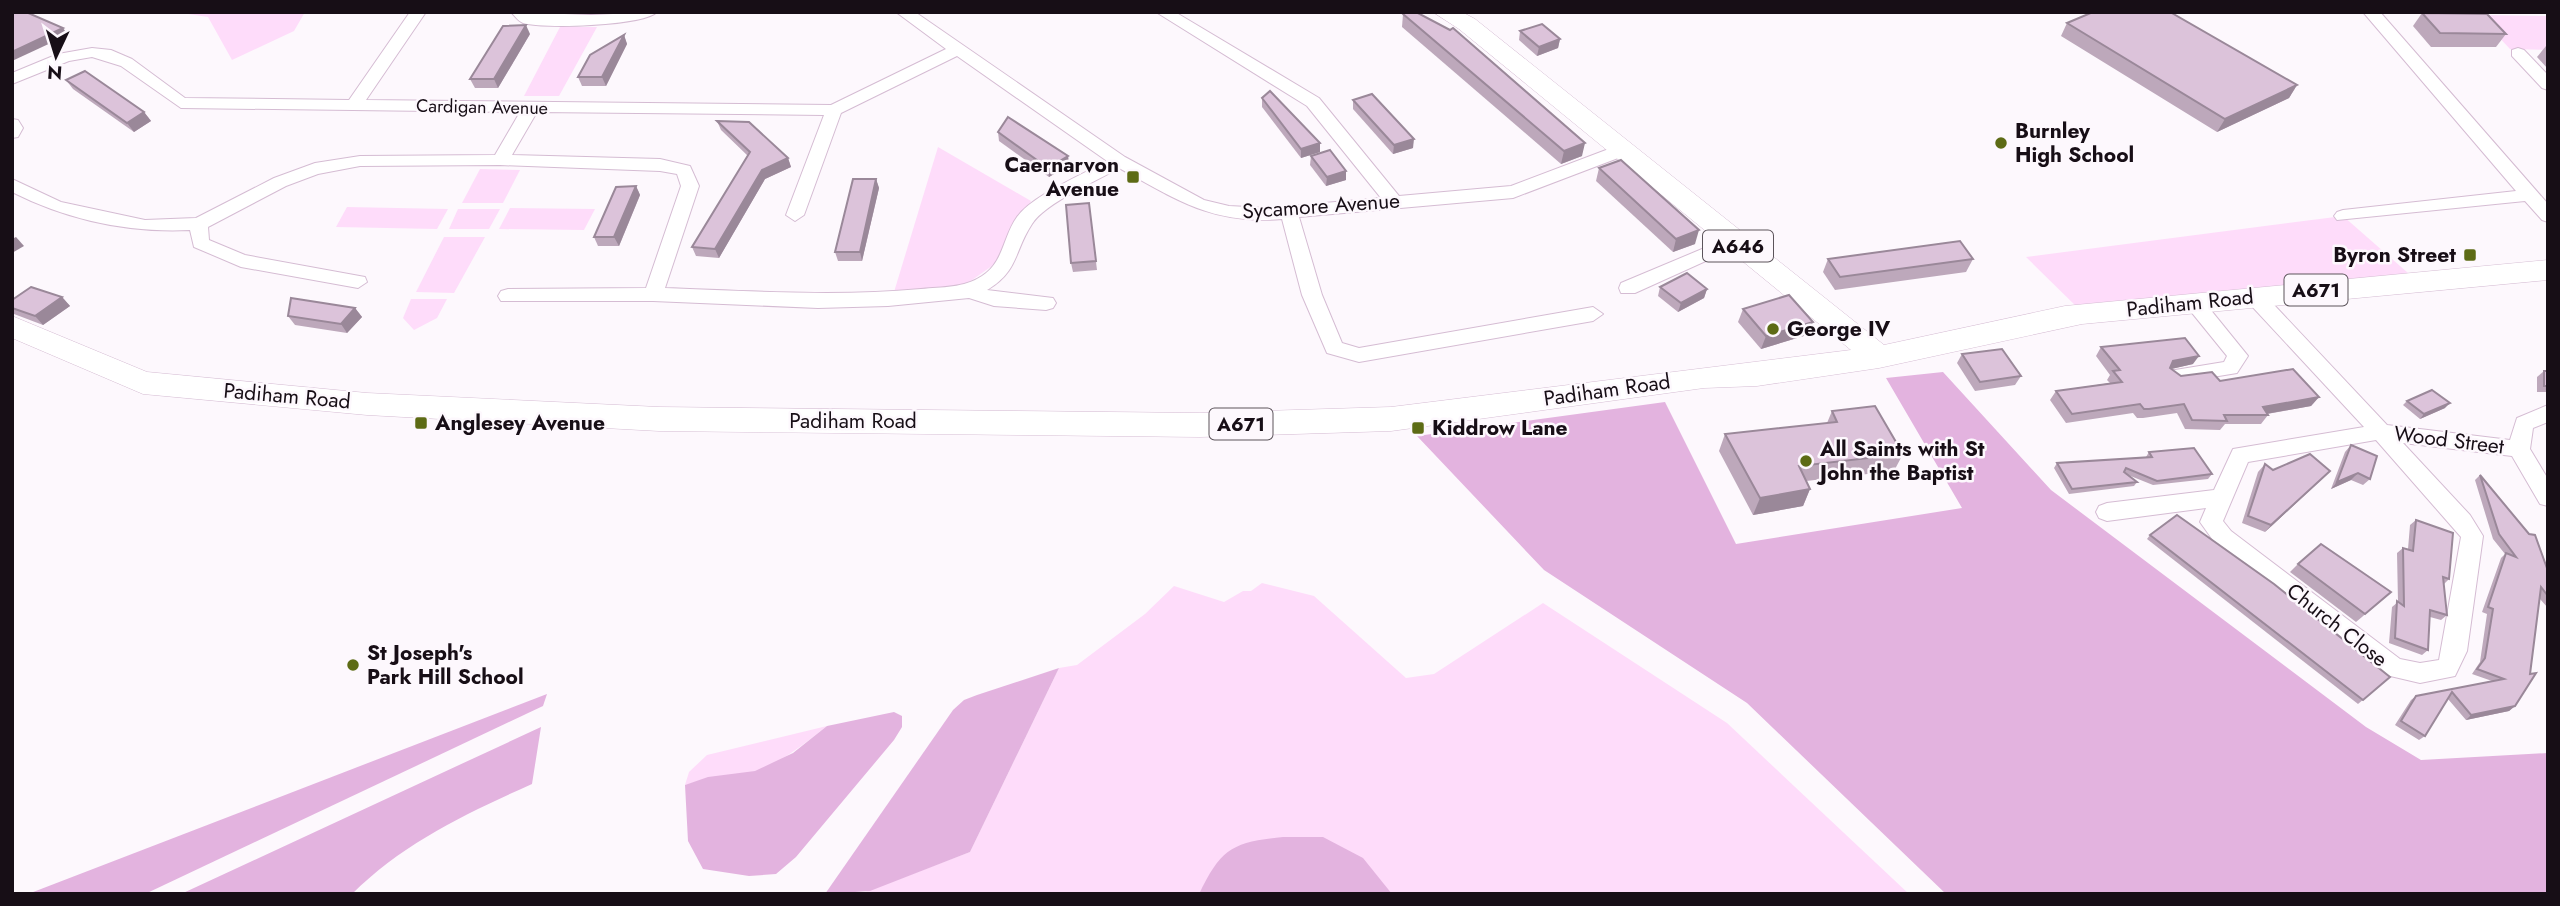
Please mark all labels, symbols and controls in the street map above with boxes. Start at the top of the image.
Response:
north arrow [21,21,91,91]
text: N [46,58,63,86]
street label: Cardigan Avenue [416,93,548,121]
place label: Burnley High School [2015,116,2134,170]
marker: Burnley High School [1993,135,2009,151]
place label: Caernarvon Avenue [1004,150,1119,204]
marker: Caernarvon Avenue [1125,169,1141,185]
street label: Sycamore Avenue [1241,186,1401,226]
road number: A646 [1703,230,1773,262]
place label: Byron Street [2333,240,2456,270]
marker: Byron Street [2462,247,2478,263]
road number: A671 [2284,274,2348,306]
street label: Padiham Road [2125,281,2255,325]
place label: George IV [1787,314,1891,344]
marker: George IV [1765,321,1781,337]
street label: Padiham Road [1542,366,1672,414]
street label: Padiham Road [222,376,352,416]
street label: Padiham Road [789,406,917,436]
place label: Anglesey Avenue [434,408,605,438]
road number: A671 [1210,408,1272,440]
place label: Kiddrow Lane [1432,413,1568,443]
marker: Anglesey Avenue [413,415,429,431]
street label: Wood Street [2392,418,2506,462]
marker: Kiddrow Lane [1410,420,1426,436]
place label: All Saints with St John the Baptist [1816,434,1985,488]
marker: All Saints with St John the Baptist [1798,453,1814,469]
street label: Church Close [2280,576,2394,674]
place label: St Joseph's Park Hill School [367,638,524,692]
marker: St Joseph's Park Hill School [345,657,361,673]

